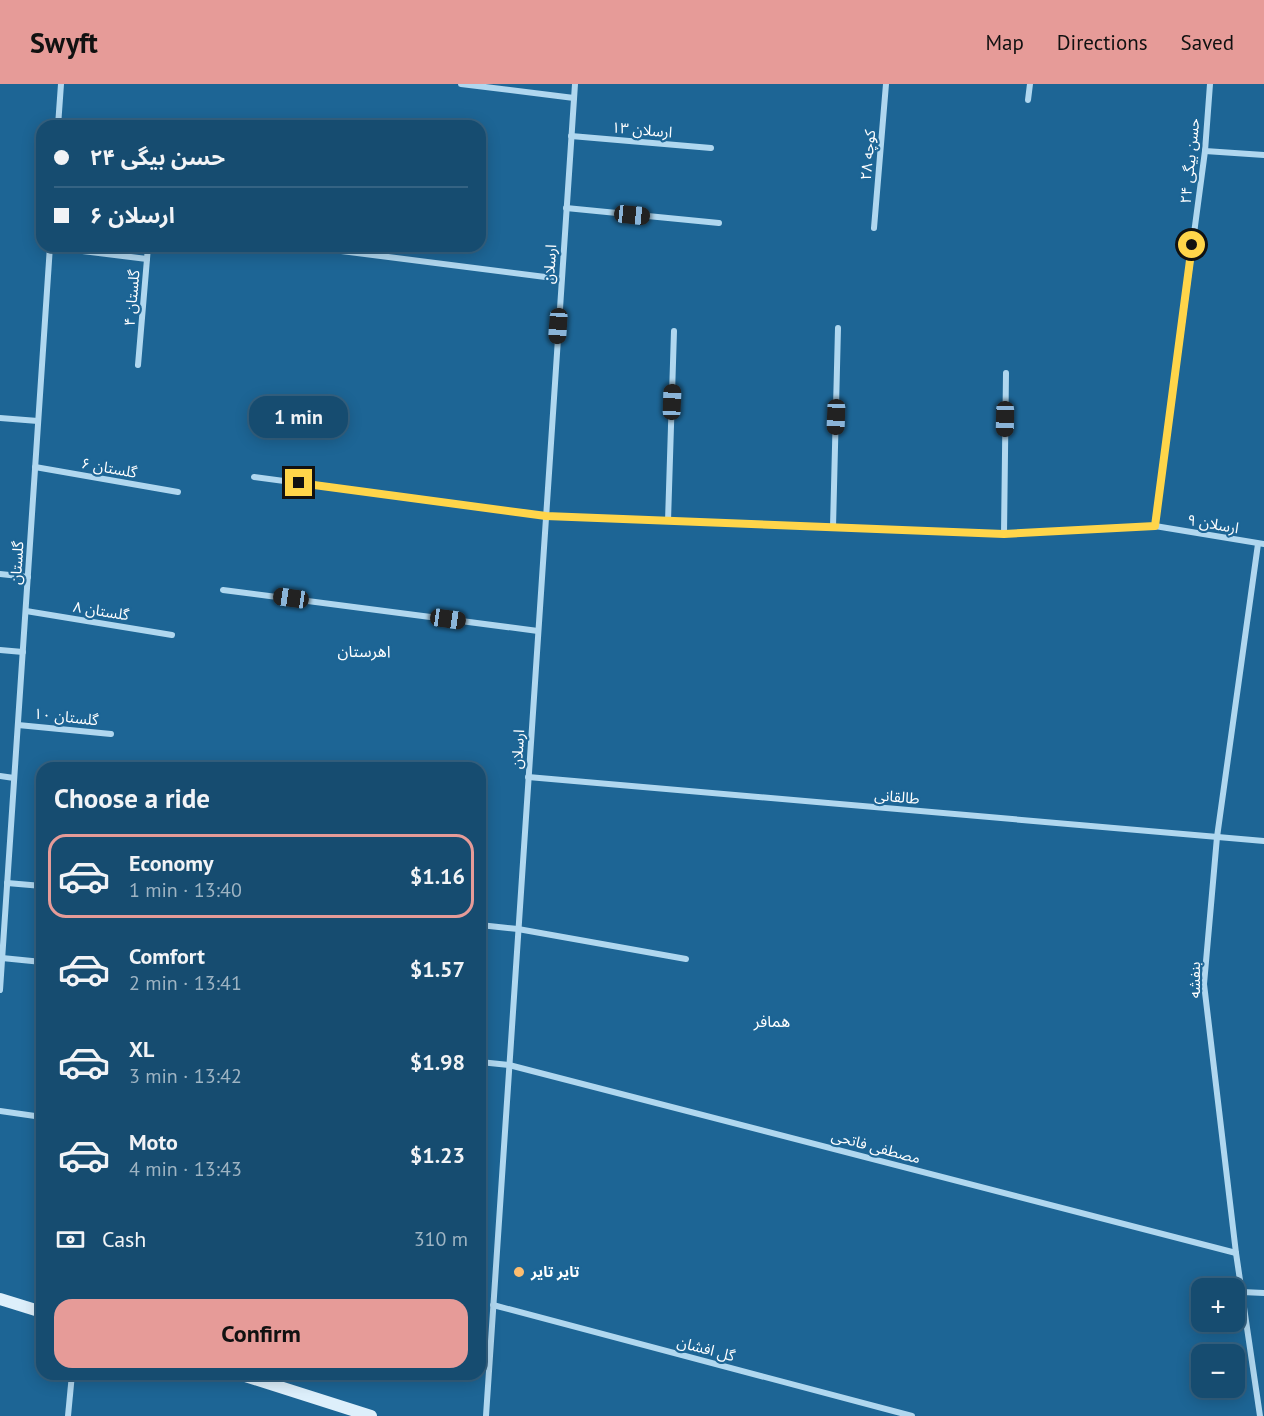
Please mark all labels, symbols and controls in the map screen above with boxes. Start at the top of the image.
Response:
text: Swyft [30,24,98,61]
text: Map [985,29,1024,56]
text: Directions [1057,29,1148,56]
text: Saved [1181,29,1234,56]
street label: ارسلان ۱۳ [611,117,673,142]
street label: حسن بیگی ۲۴ [1176,117,1203,205]
street label: کوچه ۲۸ [856,128,880,181]
text: حسن بیگی ۲۴ [90,143,225,171]
text: ارسلان ۶ [90,201,175,229]
car [613,204,651,226]
route start [1178,231,1205,258]
street label: ارسلان [539,244,560,284]
street label: گلستان ۴ [120,268,143,327]
car [548,307,568,345]
car [662,384,682,420]
callout: 1 min [250,396,348,438]
car [826,399,846,435]
car [996,401,1014,437]
text: 1 min [274,404,323,430]
street label: گلستان ۶ [80,453,139,482]
route end [285,469,312,496]
street label: ارسلان ۹ [1186,510,1240,537]
street label: گلستان [6,540,28,585]
car [272,587,310,609]
street label: گلستان ۸ [72,597,131,624]
car [429,608,467,630]
district label: اهرستان [338,641,390,661]
street label: گلستان ۱۰ [33,704,100,729]
street label: ارسلان [507,729,528,769]
text: Choose a ride [54,781,210,815]
street label: طالقانی [874,785,920,808]
icon: car [57,849,111,903]
text: Economy [129,849,213,877]
text: $1.16 [410,862,465,890]
text: 1 min · 13:40 [129,877,242,903]
icon: car [57,942,111,996]
text: Comfort [129,942,205,970]
text: $1.57 [410,955,465,983]
street label: بنفشه [1185,962,1204,998]
text: 2 min · 13:41 [129,970,242,996]
district label: همافر [753,1011,790,1031]
icon: car [57,1035,111,1089]
text: XL [129,1035,154,1063]
text: $1.98 [410,1048,465,1076]
text: 3 min · 13:42 [129,1063,242,1089]
street label: مصطفی فاتحی [830,1126,923,1168]
icon: car [57,1128,111,1182]
text: Moto [129,1128,178,1156]
text: $1.23 [410,1141,465,1169]
text: 4 min · 13:43 [129,1156,242,1182]
icon: cash [54,1223,87,1256]
text: Cash [102,1225,146,1253]
text: 310 m [414,1226,468,1252]
place label: تایر تایر [530,1262,580,1281]
marker: تایر تایر [512,1265,526,1279]
map controls [1191,1278,1245,1398]
button: + [1191,1278,1245,1332]
button: Confirm [54,1299,468,1368]
street label: گل افشان [675,1332,738,1366]
button: − [1191,1344,1245,1398]

